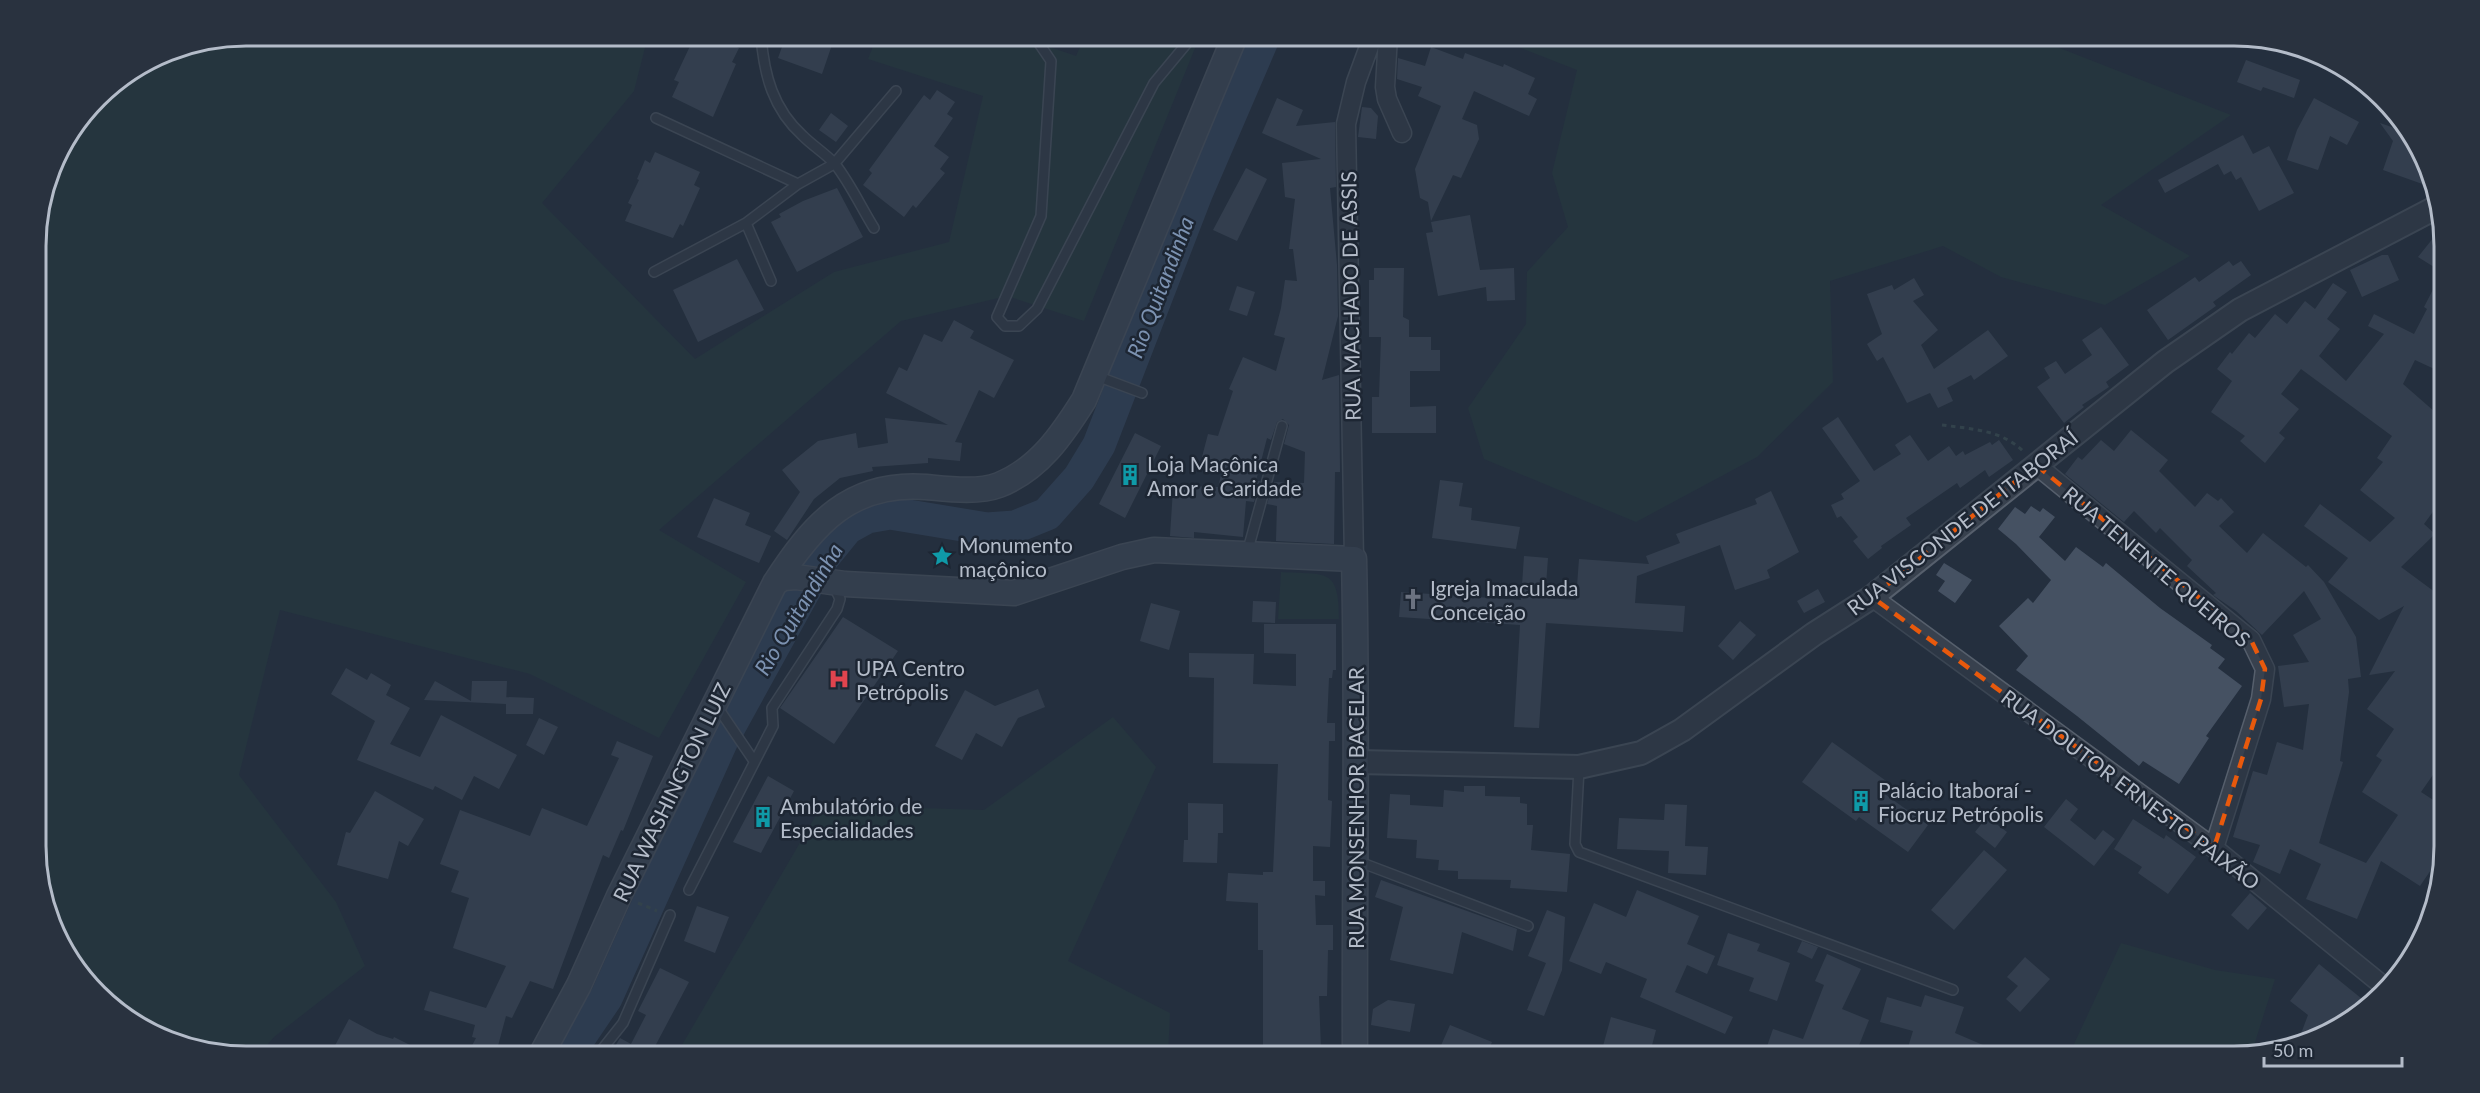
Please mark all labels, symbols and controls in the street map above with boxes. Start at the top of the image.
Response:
street label: RUA MACHADO DE ASSIS [1335,171,1365,421]
water label: Rio Quitandinha [1121,213,1199,361]
street label: RUA VISCONDE DE ITABORAÍ [1842,423,2083,620]
place label: Loja Maçônica Amor e Caridade [1147,451,1302,500]
building icon: Loja Maçônica Amor e Caridade [1118,463,1142,487]
street label: RUA TENENTE QUEIROS [2058,480,2256,652]
place label: Monumento maçônico [959,532,1073,581]
water label: Rio Quitandinha [748,538,848,680]
place icon: Monumento maçônico [930,544,954,568]
place label: Igreja Imaculada Conceição [1430,575,1578,624]
church icon: Igreja Imaculada Conceição [1401,587,1425,611]
place label: UPA Centro Petrópolis [856,655,965,704]
street label: RUA MONSENHOR BACELAR [1343,666,1368,949]
hospital icon: UPA Centro Petrópolis [827,667,851,691]
street label: RUA WASHINGTON LUIZ [607,678,735,906]
street label: RUA DOUTOR ERNESTO PAIXÃO [1997,684,2265,894]
place label: Palácio Itaboraí - Fiocruz Petrópolis [1878,777,2044,826]
building icon: Palácio Itaboraí - Fiocruz Petrópolis [1849,789,1873,813]
place label: Ambulatório de Especialidades [780,793,922,842]
building icon: Ambulatório de Especialidades [751,805,775,829]
scale bar [2264,1030,2402,1068]
text: 50 m [2273,1039,2313,1061]

